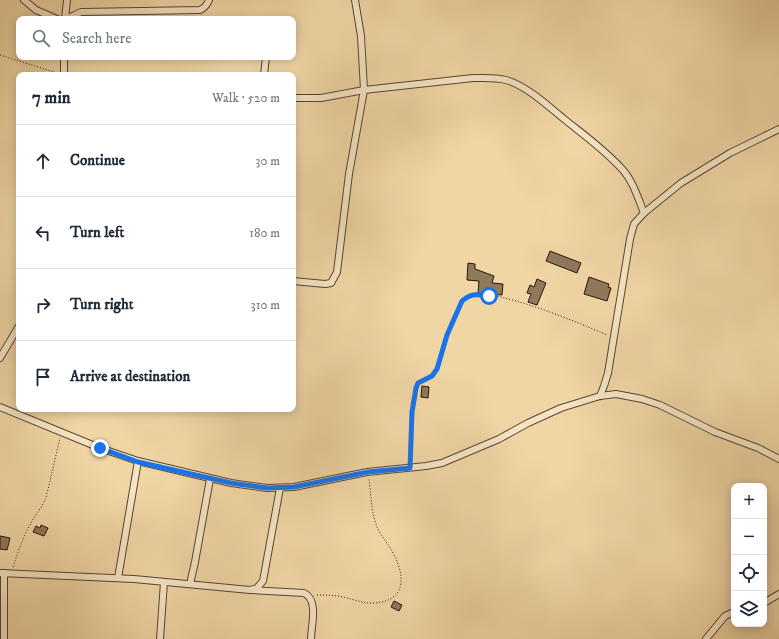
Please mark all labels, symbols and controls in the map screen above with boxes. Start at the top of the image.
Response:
search box [16,16,296,60]
icon: search [30,27,52,49]
text: Search here [62,29,131,48]
text: 7 min [32,87,71,109]
text: Walk · 520 m [212,90,280,106]
icon: ahead [32,150,54,172]
text: Continue [70,151,125,170]
text: 30 m [256,153,280,169]
icon: left [32,222,54,244]
text: Turn left [70,223,124,242]
text: 180 m [249,225,280,241]
route start [480,287,498,305]
icon: right [32,294,54,316]
text: Turn right [70,295,133,314]
text: 310 m [251,297,280,313]
icon: arrive [32,366,54,388]
text: Arrive at destination [70,367,190,386]
route end [91,439,109,457]
map controls [731,483,767,627]
button: + [731,483,767,519]
button: − [731,519,767,555]
button: locate [731,555,767,591]
button: layers [731,591,767,627]

